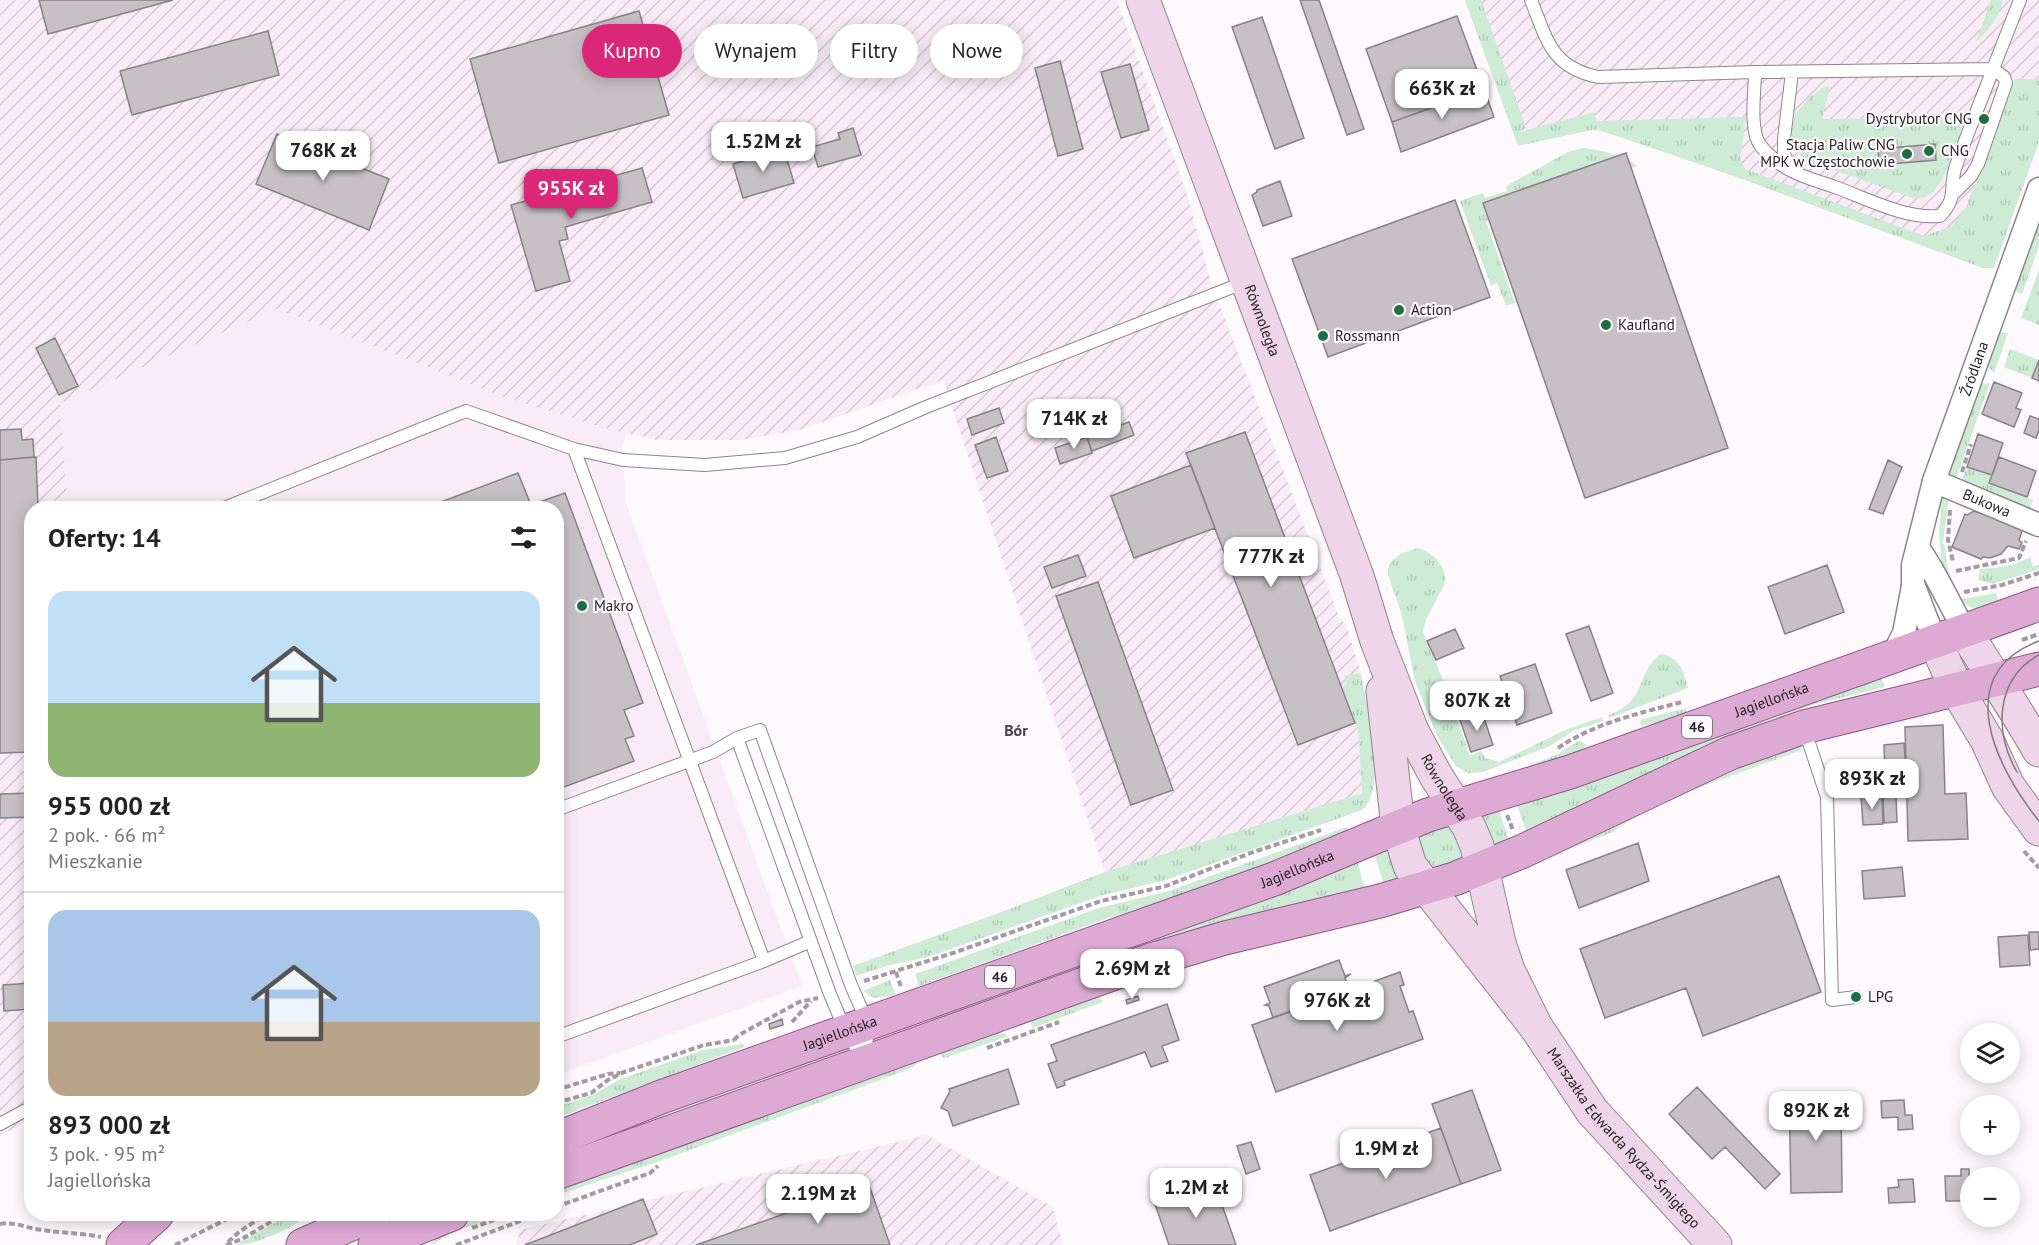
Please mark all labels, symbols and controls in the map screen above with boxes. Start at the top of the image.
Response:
chip: Kupno [582,24,682,78]
chip: Wynajem [694,24,818,78]
chip: Filtry [830,24,918,78]
chip: Nowe [930,24,1023,78]
pin: 663K zł [1387,69,1497,120]
text: 663K zł [1409,75,1475,101]
place label: Dystrybutor CNG [1866,109,1972,128]
marker: Dystrybutor CNG [1977,112,1991,126]
pin: 1.52M zł [701,122,825,173]
text: 1.52M zł [725,128,801,154]
pin: 768K zł [268,131,378,182]
place label: Stacja Paliw CNG MPK w Częstochowie [1760,135,1895,171]
text: 768K zł [290,137,356,163]
place label: CNG [1941,141,1969,160]
marker: CNG [1922,144,1936,158]
marker: Stacja Paliw CNG MPK w Częstochowie [1900,147,1914,161]
pin: 955K zł [516,169,626,220]
text: 955K zł [538,175,604,201]
street label: Równoległa [1241,282,1285,359]
place label: Action [1411,300,1452,319]
marker: Action [1392,303,1406,317]
place label: Kaufland [1618,315,1675,334]
marker: Kaufland [1599,318,1613,332]
place label: Rossmann [1335,326,1400,345]
marker: Rossmann [1316,329,1330,343]
street label: Źródlana [1955,339,1992,398]
pin: 714K zł [1019,399,1129,450]
text: 714K zł [1041,405,1107,431]
street label: Bukowa [1960,484,2014,521]
text: Oferty: 14 [48,521,161,554]
icon: filters [507,521,540,554]
pin: 777K zł [1216,537,1326,588]
text: 777K zł [1238,543,1304,569]
place label: Makro [594,596,634,615]
marker: Makro [575,599,589,613]
icon: home [240,630,348,738]
street label: Jagiellońska [1731,677,1811,722]
pin: 807K zł [1422,681,1532,732]
text: 807K zł [1444,687,1510,713]
road number: 46 [1682,716,1712,738]
district label: Bór [1004,720,1028,740]
street label: Równoległa [1417,750,1472,824]
pin: 893K zł [1817,759,1927,810]
text: 893K zł [1839,765,1905,791]
text: 955 000 zł [48,789,170,822]
text: 2 pok. · 66 m² [48,822,165,848]
street label: Jagiellońska [1257,845,1337,892]
text: Mieszkanie [48,848,143,874]
icon: home [240,949,348,1057]
pin: 2.69M zł [1070,949,1194,1000]
text: 2.69M zł [1094,955,1170,981]
road number: 46 [985,966,1015,988]
pin: 976K zł [1282,981,1392,1032]
text: 976K zł [1304,987,1370,1013]
place label: LPG [1868,987,1893,1006]
marker: LPG [1849,990,1863,1004]
street label: Jagiellońska [799,1011,879,1055]
map controls [1960,1023,2020,1227]
button: layers [1960,1023,2020,1083]
street label: Marszałka Edwarda Rydza-Śmigłego [1543,1044,1705,1232]
pin: 892K zł [1761,1091,1871,1142]
button: + [1960,1095,2020,1155]
text: 892K zł [1783,1097,1849,1123]
text: 893 000 zł [48,1108,170,1141]
pin: 1.9M zł [1331,1129,1441,1180]
text: 1.9M zł [1354,1135,1418,1161]
text: 3 pok. · 95 m² [48,1141,165,1167]
text: Jagiellońska [48,1167,151,1193]
button: − [1960,1167,2020,1227]
pin: 1.2M zł [1141,1168,1251,1219]
pin: 2.19M zł [756,1174,880,1225]
text: 1.2M zł [1164,1174,1228,1200]
text: 2.19M zł [780,1180,856,1206]

